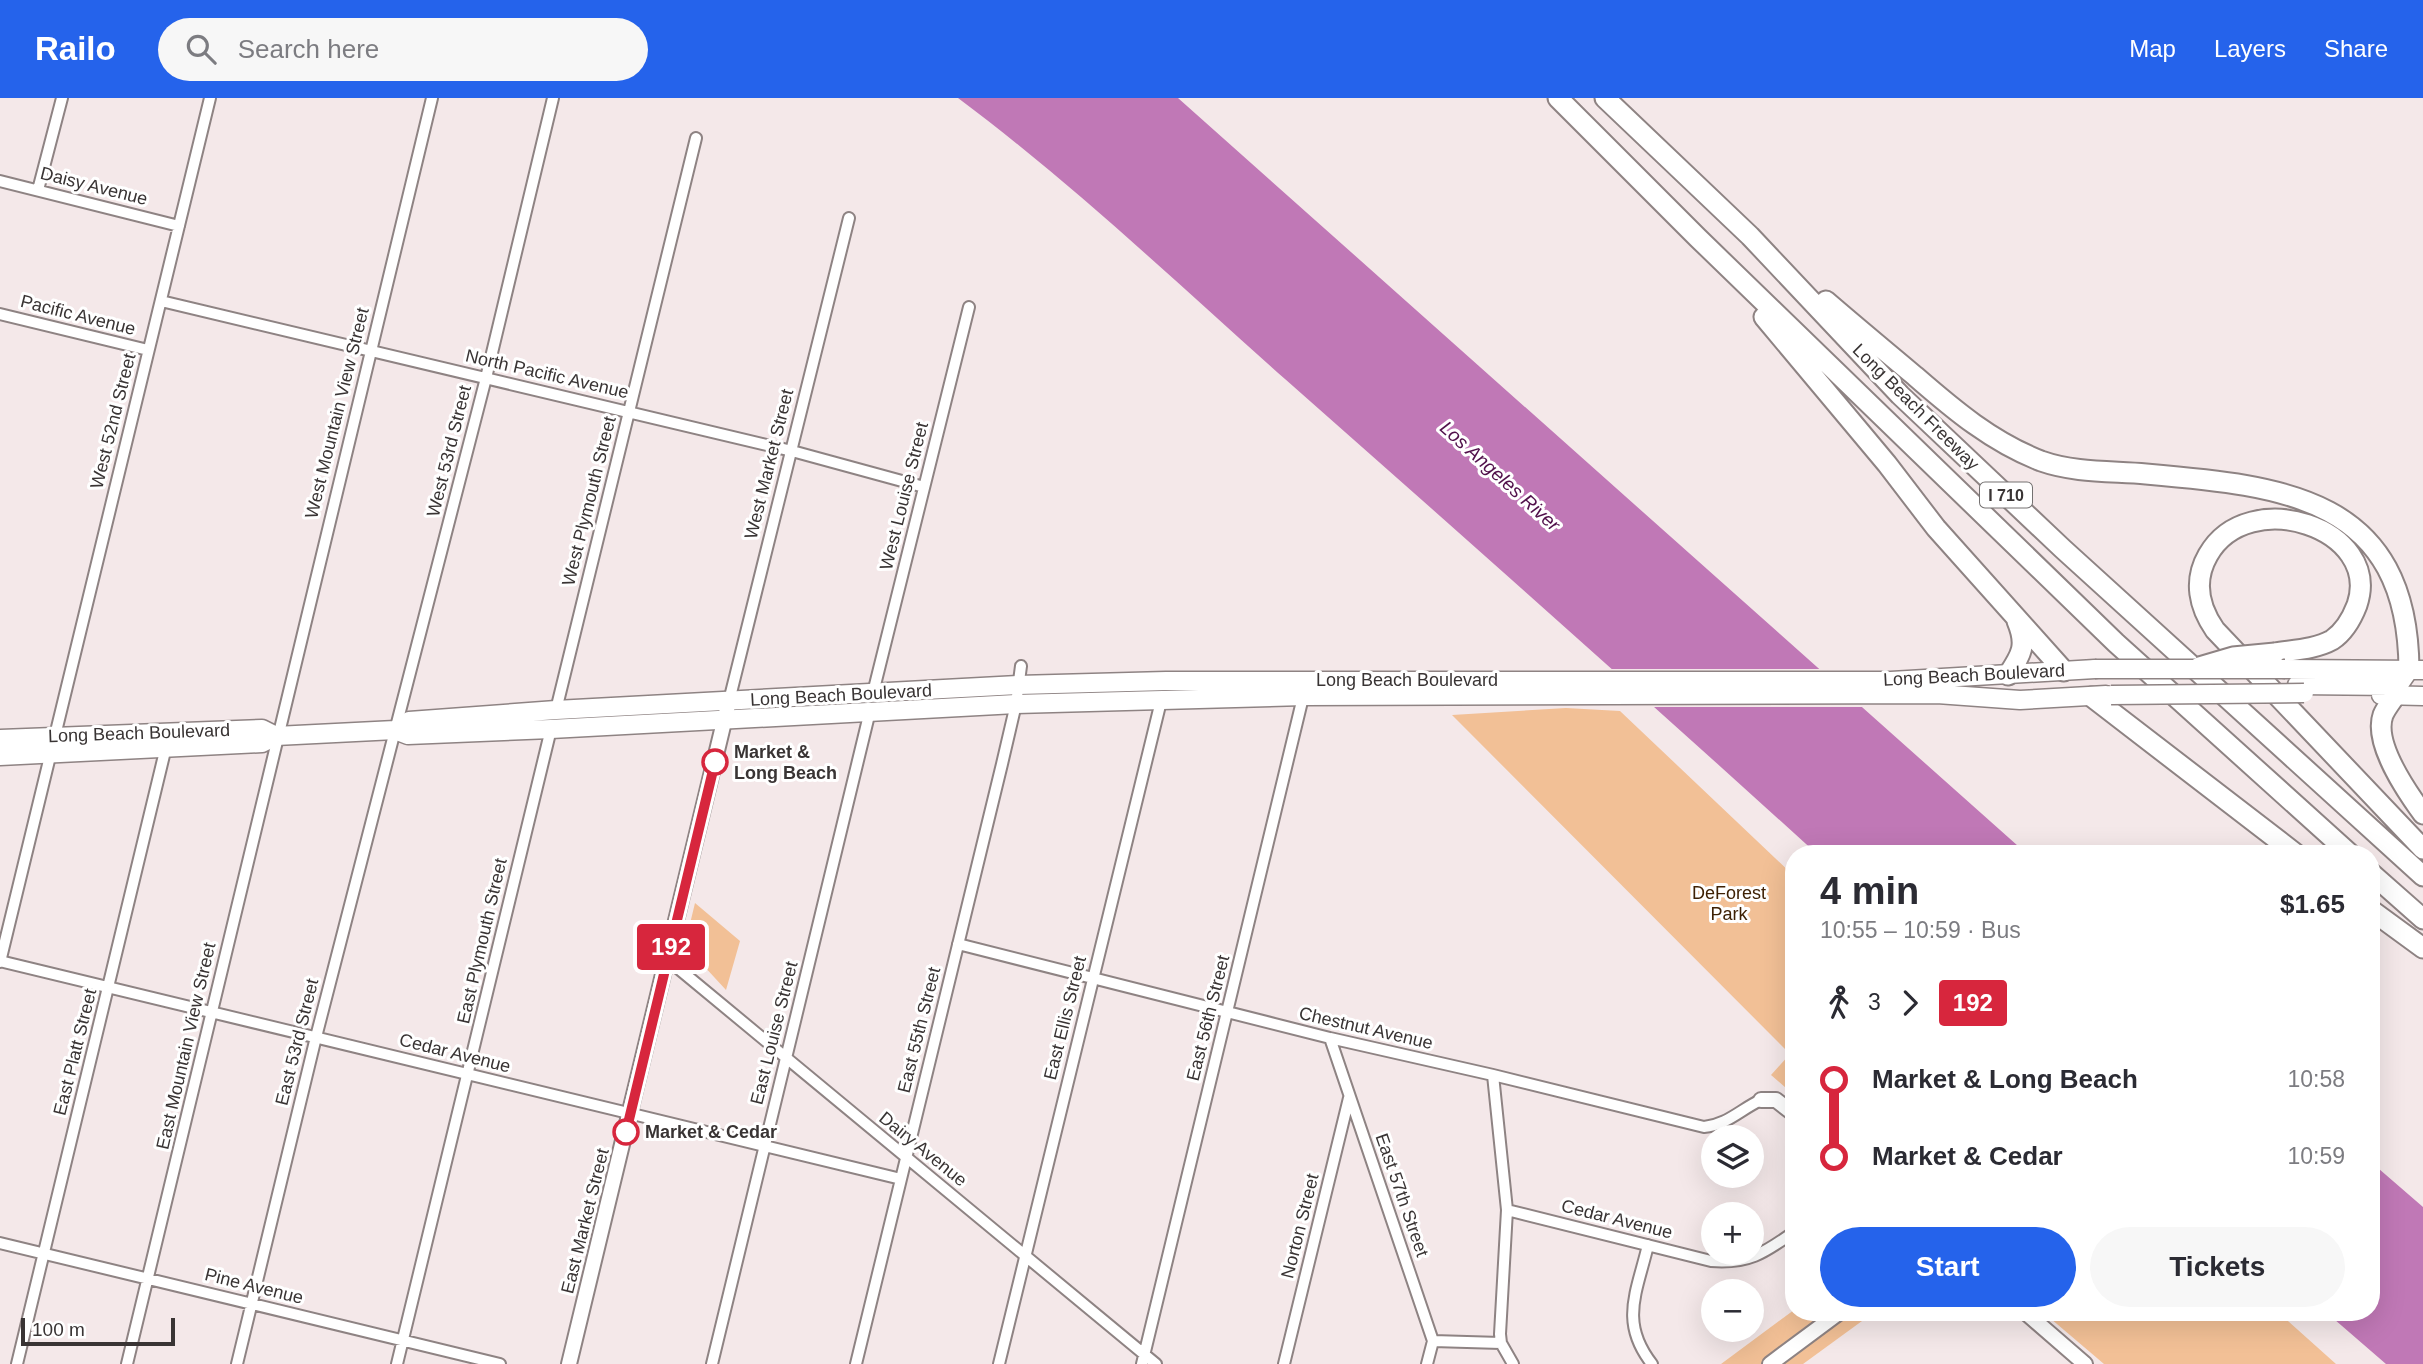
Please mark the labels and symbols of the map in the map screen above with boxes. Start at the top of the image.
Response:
street label: Daisy Avenue [38,163,150,209]
street label: Pacific Avenue [18,291,138,339]
street label: West Mountain View Street [301,306,373,520]
street label: Long Beach Freeway [1849,340,1983,474]
street label: North Pacific Avenue [464,345,630,403]
street label: West 52nd Street [87,351,139,491]
street label: West 53rd Street [423,383,475,519]
street label: West Market Street [741,387,797,541]
street label: West Plymouth Street [558,414,620,588]
water label: Los Angeles River [1436,417,1565,536]
street label: West Louise Street [876,420,932,572]
road number: I 710 [1980,482,2032,508]
street label: Long Beach Boulevard [1883,660,2065,690]
street label: Long Beach Boulevard [1316,670,1498,690]
street label: Long Beach Boulevard [750,680,932,710]
street label: Long Beach Boulevard [48,720,230,746]
place label: Market & Long Beach [734,742,837,783]
marker: Market & Long Beach [702,749,728,775]
street label: East Plymouth Street [453,856,511,1026]
park label: DeForest Park [1692,883,1766,924]
line badge: 192 [631,924,711,970]
street label: East Mountain View Street [152,941,220,1151]
street label: East 56th Street [1183,953,1233,1083]
street label: East Ellis Street [1040,954,1090,1082]
street label: East Louise Street [747,959,801,1107]
street label: East 55th Street [894,965,944,1095]
street label: East 53rd Street [272,976,322,1108]
street label: East Platt Street [50,986,100,1118]
street label: Chestnut Avenue [1297,1003,1435,1053]
street label: Cedar Avenue [397,1030,513,1076]
street label: Dairy Avenue [875,1108,971,1190]
marker: Market & Cedar [613,1119,639,1145]
place label: Market & Cedar [645,1122,777,1142]
street label: East 57th Street [1372,1131,1432,1259]
street label: East Market Street [557,1146,613,1296]
street label: Norton Street [1277,1172,1323,1280]
street label: Cedar Avenue [1559,1196,1675,1242]
street label: Pine Avenue [203,1264,305,1308]
scale bar [21,1315,175,1347]

